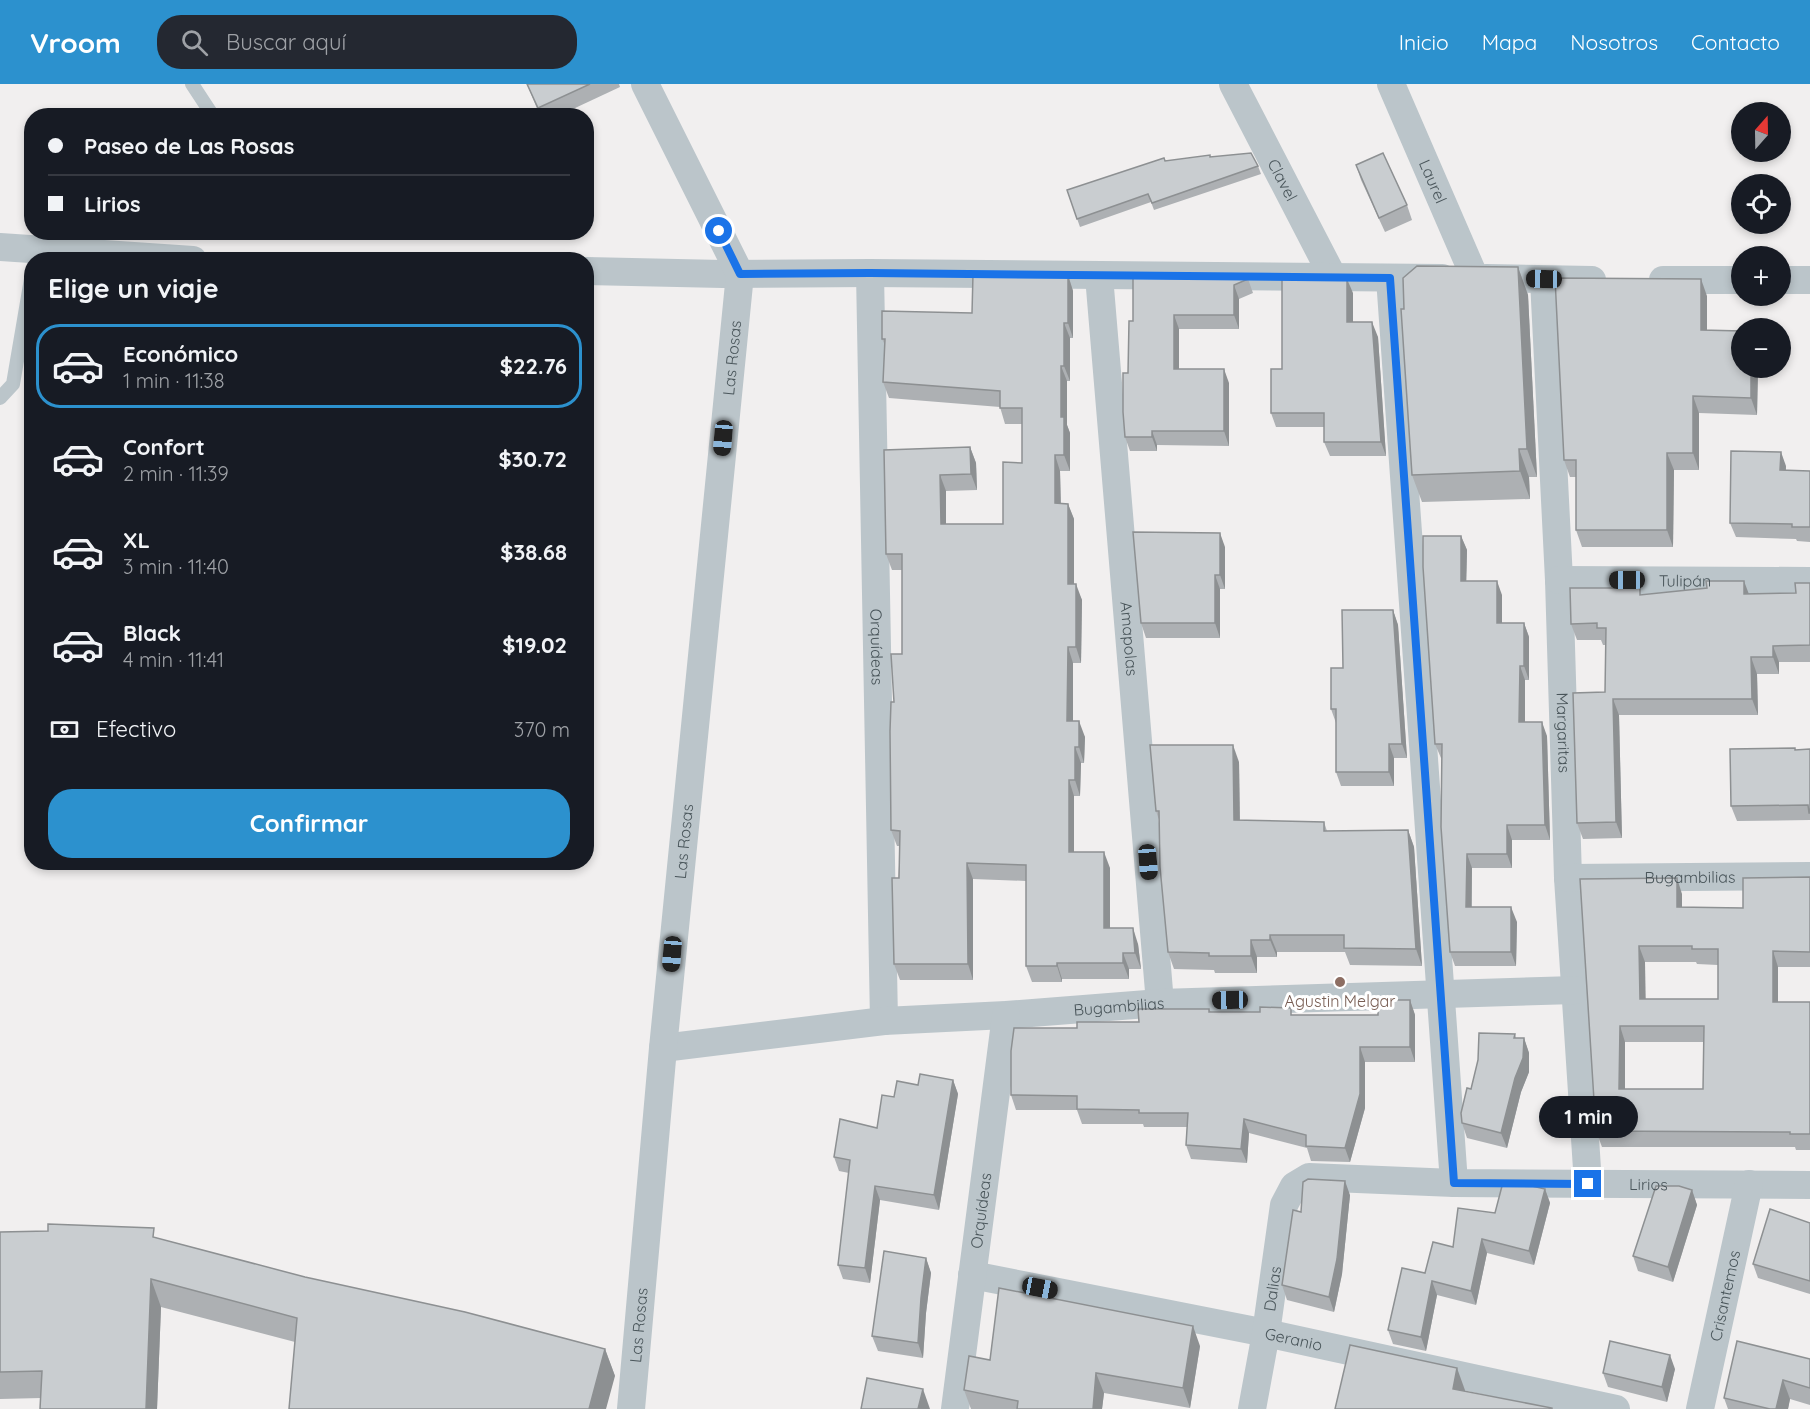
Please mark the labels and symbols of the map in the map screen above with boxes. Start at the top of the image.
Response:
north arrow [1731,102,1791,162]
street label: Clavel [1264,155,1302,204]
street label: Laurel [1415,156,1451,206]
route start [705,217,732,244]
car [1526,270,1562,288]
street label: Las Rosas [718,319,745,396]
car [712,419,734,457]
street label: Tulipán [1659,570,1711,591]
car [1609,571,1645,589]
street label: Amapolas [1116,601,1143,677]
street label: Orquídeas [866,609,888,685]
street label: Margaritas [1552,692,1575,773]
street label: Las Rosas [670,803,697,880]
car [1137,843,1159,881]
street label: Bugambilias [1644,867,1736,887]
car [661,935,683,973]
marker: Agustin Melgar [1333,975,1347,989]
car [1212,991,1248,1009]
place label: Agustin Melgar [1285,991,1395,1011]
street label: Bugambilias [1073,993,1165,1020]
callout: 1 min [1538,1097,1638,1139]
route end [1574,1170,1601,1197]
street label: Orquídeas [966,1172,995,1250]
street label: Lirios [1629,1174,1668,1194]
street label: Crisantemos [1705,1248,1744,1343]
street label: Dalias [1259,1265,1285,1313]
car [1021,1276,1059,1300]
street label: Las Rosas [625,1287,652,1364]
street label: Geranio [1263,1323,1324,1355]

